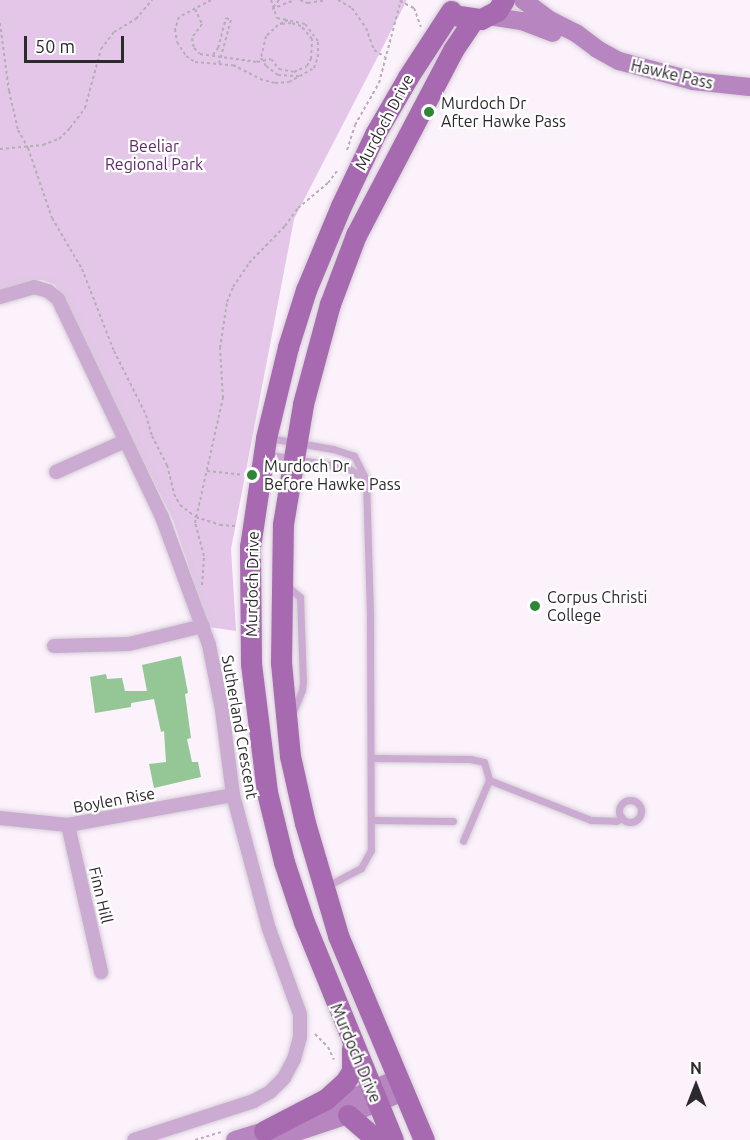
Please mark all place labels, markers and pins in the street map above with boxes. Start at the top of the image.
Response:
place label: Murdoch Dr After Hawke Pass [441,93,566,131]
marker: Murdoch Dr After Hawke Pass [422,105,436,119]
place label: Murdoch Dr Before Hawke Pass [264,456,401,494]
marker: Murdoch Dr Before Hawke Pass [245,468,259,482]
place label: Corpus Christi College [547,587,647,625]
marker: Corpus Christi College [528,599,542,613]

